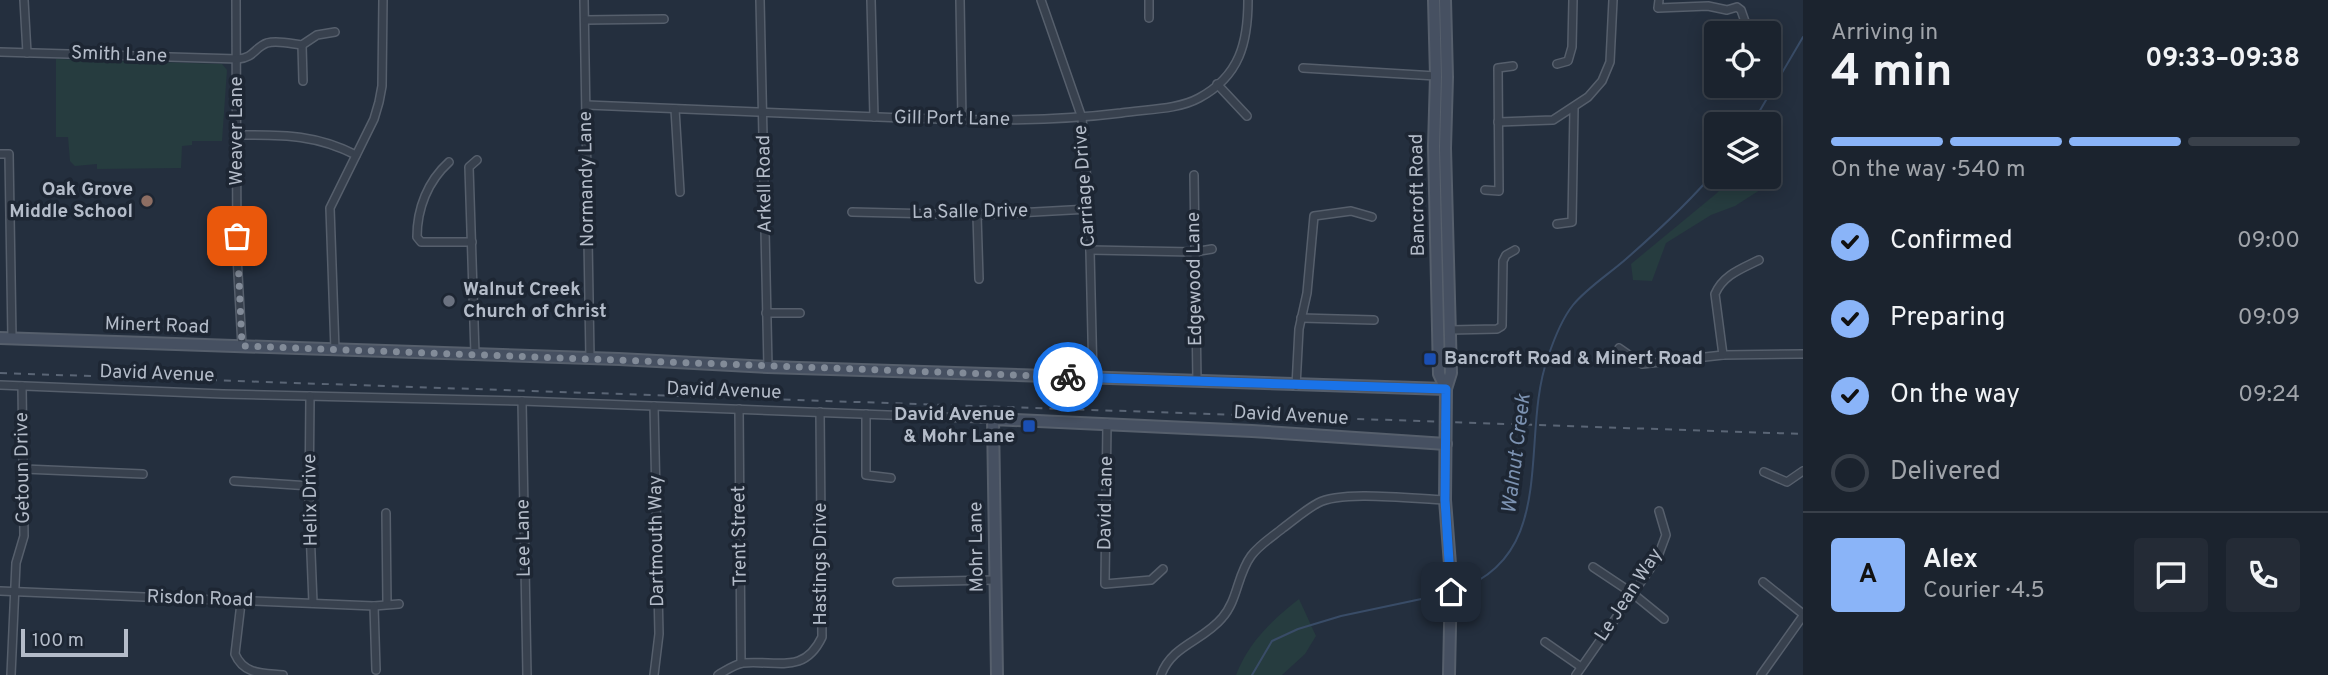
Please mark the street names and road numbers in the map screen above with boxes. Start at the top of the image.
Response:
street label: Smith Lane [70,41,168,69]
street label: Weaver Lane [225,76,249,186]
street label: Gill Port Lane [894,106,1010,132]
street label: Normandy Lane [574,111,600,247]
street label: Carriage Drive [1069,124,1101,248]
street label: Bancroft Road [1405,133,1431,257]
street label: Arkell Road [752,135,778,233]
street label: La Salle Drive [912,199,1028,225]
street label: Edgewood Lane [1182,212,1208,346]
street label: Minert Road [104,312,210,340]
street label: David Avenue [99,360,215,388]
street label: David Avenue [666,377,782,405]
street label: David Avenue [1233,401,1349,431]
street label: Getoun Drive [10,412,36,524]
street label: Helix Drive [298,453,324,547]
street label: David Lane [1093,456,1119,550]
street label: Dartmouth Way [644,475,670,607]
street label: Trent Street [727,485,753,587]
street label: Lee Lane [511,499,537,577]
street label: Mohr Lane [964,501,990,593]
street label: Hastings Drive [809,502,833,626]
street label: Le Jean Way [1590,544,1668,646]
street label: Risdon Road [146,585,254,613]

